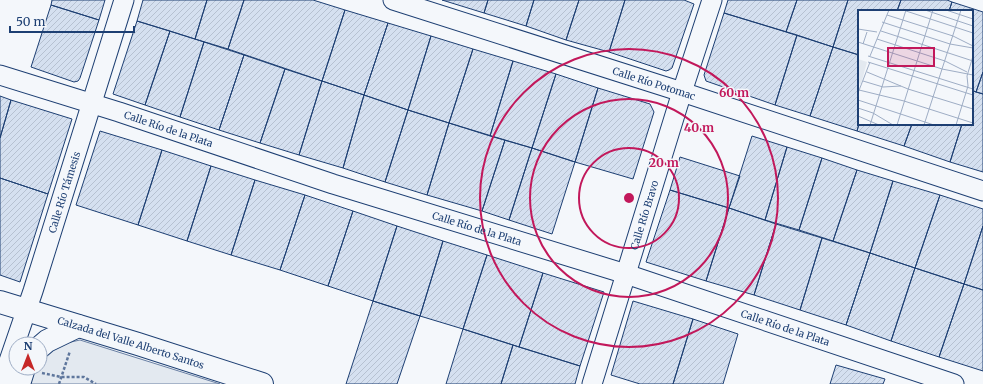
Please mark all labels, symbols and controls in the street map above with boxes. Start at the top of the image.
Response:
scale bar [10,8,134,34]
inset map [858,10,973,125]
text: 50 m [16,14,45,29]
street label: Calle Río Potomac [611,64,697,103]
text: 60 m [719,85,749,100]
street label: Calle Río de la Plata [122,108,215,150]
text: 40 m [684,120,714,135]
street label: Calle Río Támesis [46,150,83,235]
text: 20 m [649,155,679,170]
street label: Calle Río Bravo [628,179,661,251]
centre of rings [622,191,636,205]
street label: Calle Río de la Plata [431,209,524,249]
street label: Calle Río de la Plata [739,307,832,349]
street label: Calzada del Valle Alberto Santos [56,314,206,372]
north arrow [8,336,48,376]
text: N [24,339,33,353]

